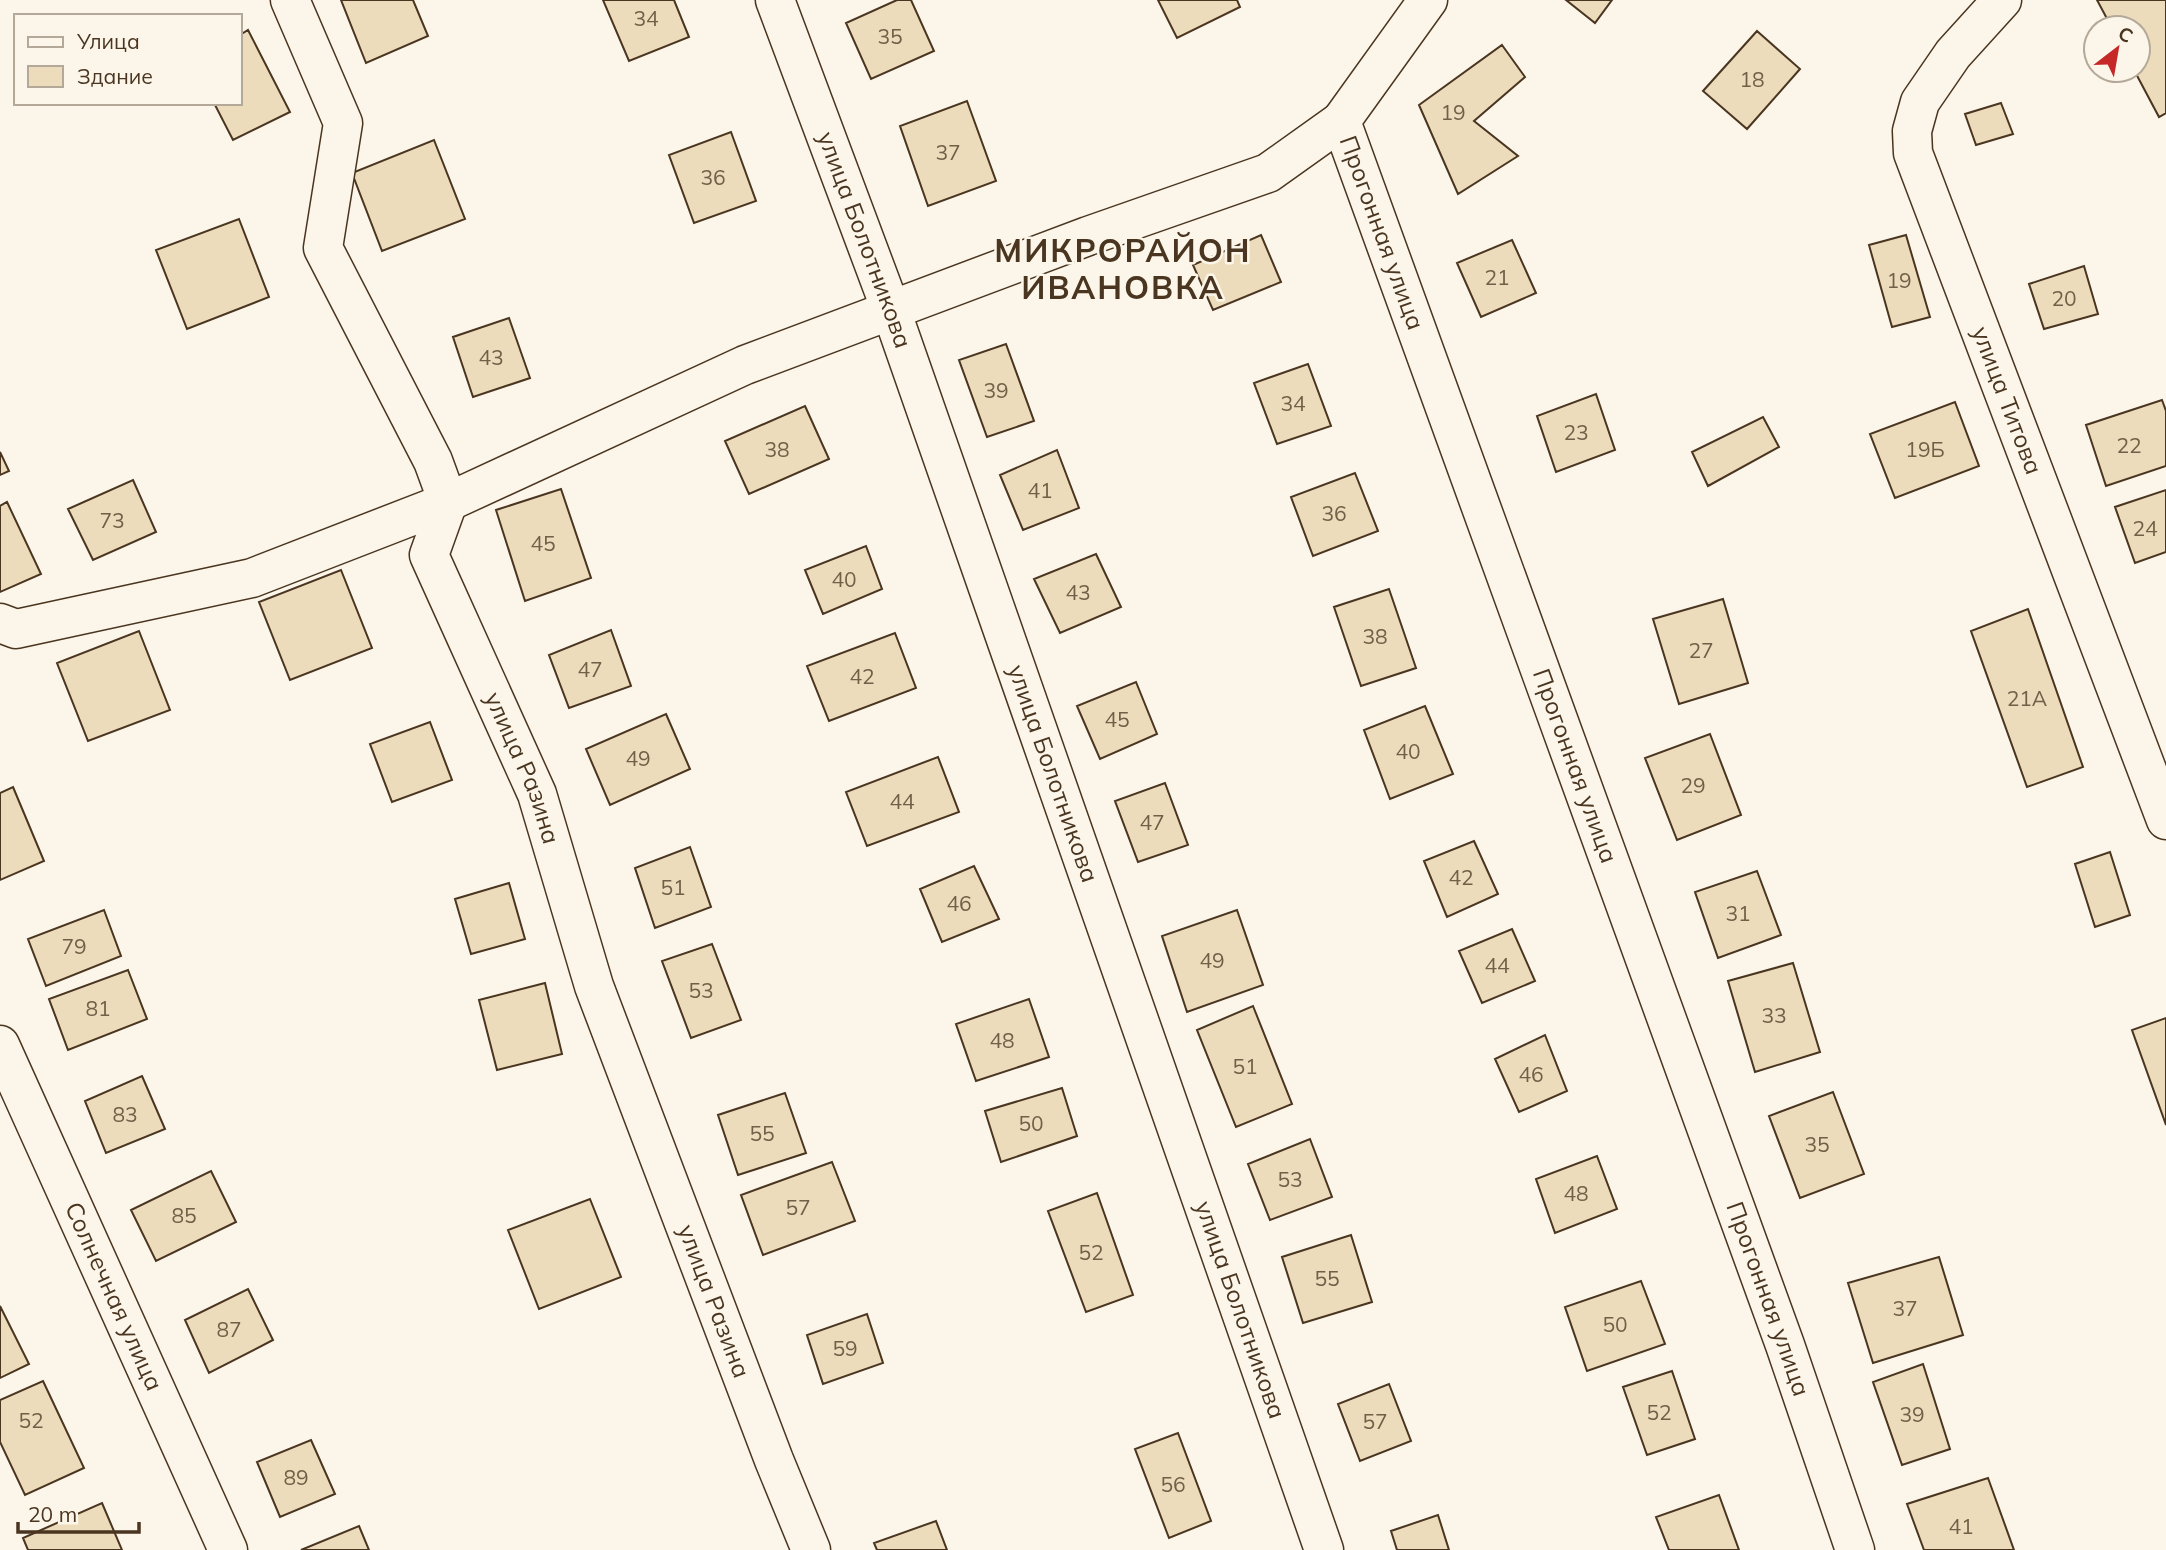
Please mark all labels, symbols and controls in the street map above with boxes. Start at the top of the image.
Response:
house number: 34 [633,5,659,31]
legend [14,14,242,105]
north arrow [2082,14,2152,84]
text: С [2114,21,2138,48]
house number: 35 [877,23,903,49]
text: Улица [76,28,140,54]
text: Здание [77,63,153,89]
house number: 18 [1739,66,1765,92]
house number: 19 [1440,99,1466,125]
street label: улица Болотникова [812,127,919,352]
street label: Прогонная улица [1334,131,1431,334]
house number: 37 [935,139,961,165]
house number: 36 [700,164,726,190]
district label: МИКРОРАЙОН ИВАНОВКА [994,230,1252,307]
house number: 21 [1484,264,1510,290]
house number: 19 [1886,267,1912,293]
house number: 20 [2051,285,2077,311]
street label: улица Титова [1966,322,2050,478]
house number: 43 [478,344,504,370]
house number: 39 [983,377,1009,403]
house number: 34 [1280,390,1306,416]
house number: 23 [1563,419,1589,445]
house number: 22 [2116,432,2142,458]
house number: 38 [764,436,790,462]
house number: 19Б [1905,436,1945,462]
house number: 41 [1027,477,1053,503]
house number: 36 [1321,500,1347,526]
house number: 73 [99,507,125,533]
house number: 24 [2132,515,2158,541]
house number: 45 [530,530,556,556]
house number: 40 [831,566,857,592]
house number: 43 [1065,579,1091,605]
house number: 38 [1362,623,1388,649]
house number: 27 [1688,637,1714,663]
house number: 47 [577,656,603,682]
street label: улица Болотникова [1002,660,1106,886]
house number: 42 [849,663,875,689]
street label: Прогонная улица [1527,664,1625,867]
house number: 21А [2007,685,2048,711]
street label: улица Разина [479,687,567,847]
house number: 45 [1104,706,1130,732]
house number: 40 [1395,738,1421,764]
house number: 49 [625,745,651,771]
house number: 29 [1680,772,1706,798]
house number: 44 [889,788,915,814]
house number: 47 [1139,809,1165,835]
house number: 42 [1448,864,1474,890]
house number: 51 [660,874,686,900]
house number: 46 [946,890,972,916]
house number: 31 [1725,900,1751,926]
house number: 79 [61,933,87,959]
house number: 49 [1199,947,1225,973]
house number: 44 [1484,952,1510,978]
house number: 53 [688,977,714,1003]
house number: 81 [85,995,111,1021]
house number: 33 [1761,1002,1787,1028]
house number: 48 [989,1027,1015,1053]
house number: 51 [1232,1053,1258,1079]
house number: 46 [1518,1061,1544,1087]
house number: 83 [112,1101,138,1127]
house number: 50 [1018,1110,1044,1136]
house number: 55 [749,1120,775,1146]
house number: 35 [1804,1131,1830,1157]
house number: 53 [1277,1166,1303,1192]
house number: 48 [1563,1180,1589,1206]
house number: 57 [785,1194,811,1220]
street label: Солнечная улица [59,1197,170,1395]
street label: улица Болотникова [1189,1197,1293,1422]
street label: Прогонная улица [1720,1197,1817,1400]
house number: 85 [171,1202,197,1228]
street label: улица Разина [672,1220,757,1382]
house number: 52 [1078,1239,1104,1265]
house number: 55 [1314,1265,1340,1291]
house number: 37 [1892,1295,1918,1321]
house number: 50 [1602,1311,1628,1337]
house number: 87 [216,1316,242,1342]
house number: 59 [832,1335,858,1361]
house number: 52 [1646,1399,1672,1425]
house number: 39 [1899,1401,1925,1427]
house number: 52 [18,1407,44,1433]
house number: 57 [1362,1408,1388,1434]
house number: 89 [283,1464,309,1490]
house number: 56 [1160,1471,1186,1497]
scale bar [18,1490,138,1534]
text: 20 m [28,1501,77,1527]
house number: 41 [1948,1513,1974,1539]

